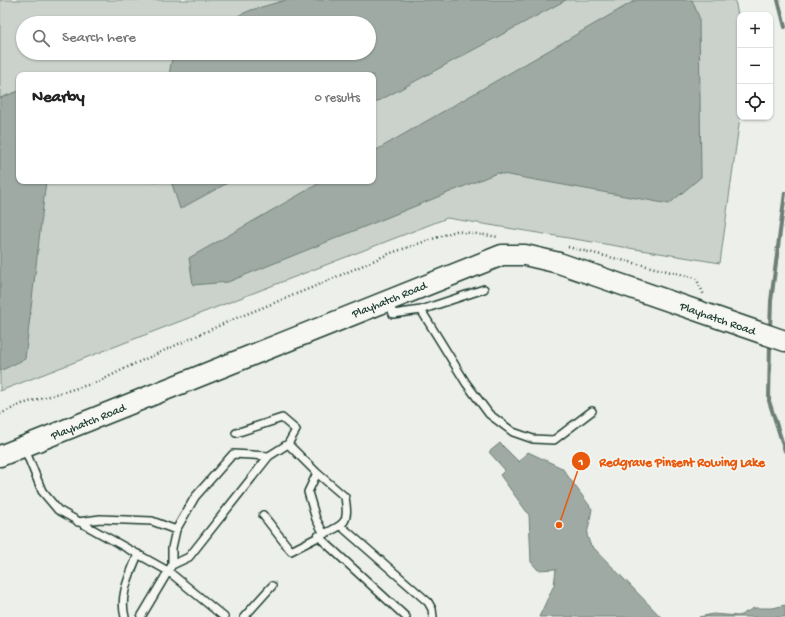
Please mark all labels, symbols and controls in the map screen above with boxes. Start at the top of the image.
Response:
map controls [737,12,773,120]
button: + [737,12,773,48]
search box [16,16,376,60]
icon: search [30,27,52,49]
text: Search here [62,29,136,47]
button: − [737,48,773,84]
button: locate [737,84,773,120]
text: Nearby [32,88,85,108]
text: 0 results [314,91,360,106]
street label: Playhatch Road [349,279,430,323]
street label: Playhatch Road [677,300,758,340]
street label: Playhatch Road [48,401,129,445]
callout: Redgrave Pinsent Rowing Lake [571,449,773,474]
text: 1 [578,456,584,470]
text: Redgrave Pinsent Rowing Lake [598,456,766,471]

